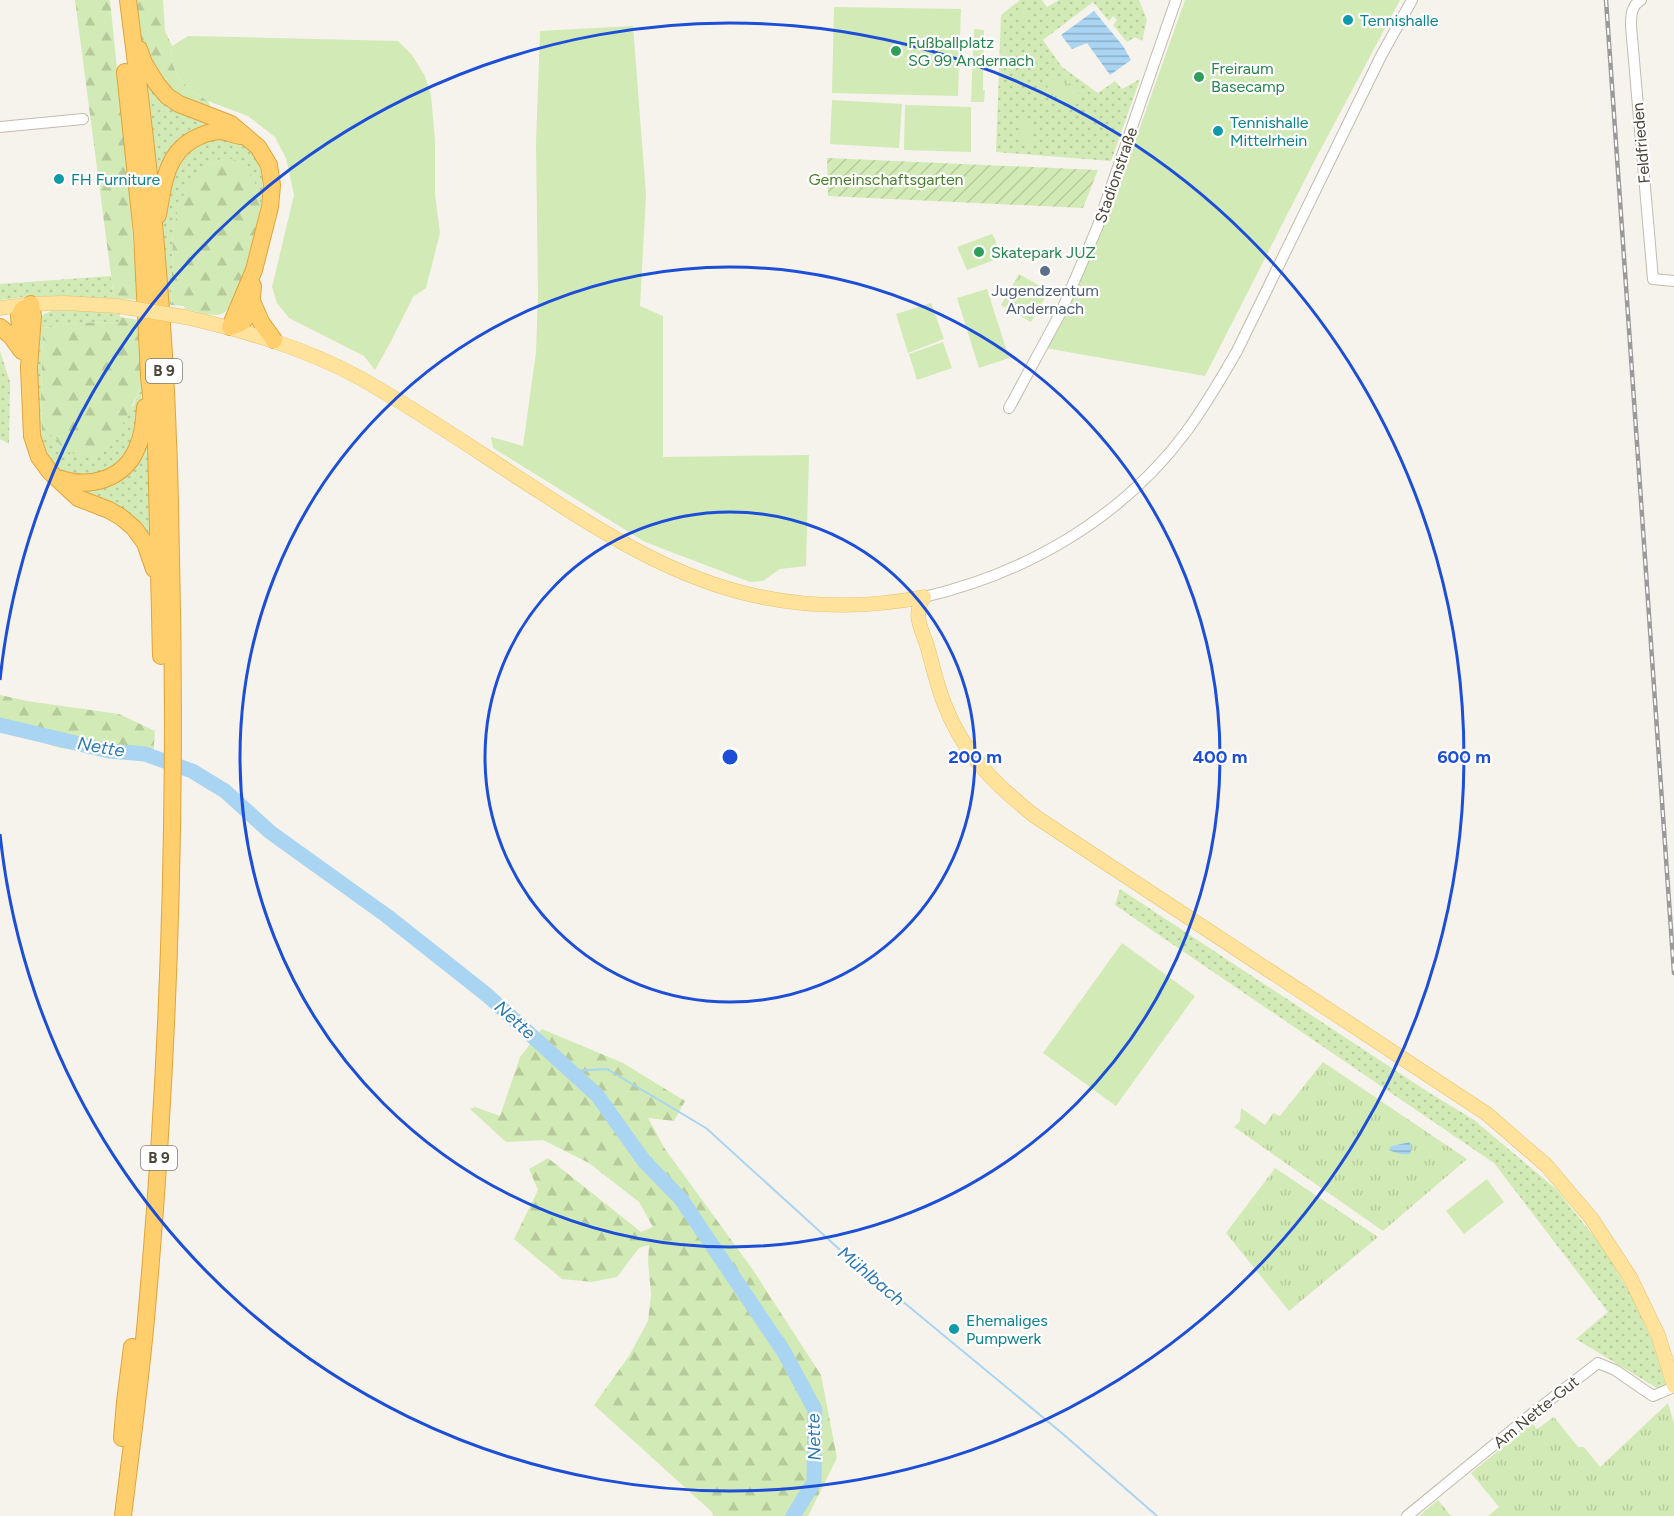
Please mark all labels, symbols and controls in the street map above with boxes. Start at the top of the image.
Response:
place label: Tennishalle [1360,11,1439,30]
marker: Tennishalle [1341,13,1355,27]
place label: Fußballplatz SG 99 Andernach [908,33,1034,70]
marker: Fußballplatz SG 99 Andernach [889,44,903,58]
place label: Freiraum Basecamp [1211,59,1285,96]
marker: Freiraum Basecamp [1192,70,1206,84]
street label: Feldfrieden [1628,102,1654,184]
place label: Tennishalle Mittelrhein [1230,113,1309,150]
street label: Stadionstraße [1091,124,1141,225]
marker: Tennishalle Mittelrhein [1211,124,1225,138]
place label: FH Furniture [71,170,161,189]
park label: Gemeinschaftsgarten [808,170,964,189]
marker: FH Furniture [52,172,66,186]
place label: Skatepark JUZ [991,243,1096,262]
marker: Skatepark JUZ [972,245,986,259]
marker: Jugendzentum Andernach [1038,264,1052,278]
place label: Jugendzentum Andernach [991,281,1099,318]
road number: B 9 [146,359,182,383]
water label: Nette [76,732,126,762]
text: 200 m [948,746,1002,768]
text: 400 m [1193,746,1247,768]
text: 600 m [1437,746,1491,768]
centre of rings [720,747,740,767]
water label: Nette [490,996,540,1044]
road number: B 9 [141,1146,177,1170]
water label: Mühlbach [833,1242,909,1310]
place label: Ehemaliges Pumpwerk [966,1311,1048,1348]
marker: Ehemaliges Pumpwerk [947,1322,961,1336]
street label: Am Nette-Gut [1490,1372,1582,1452]
water label: Nette [802,1413,826,1461]

